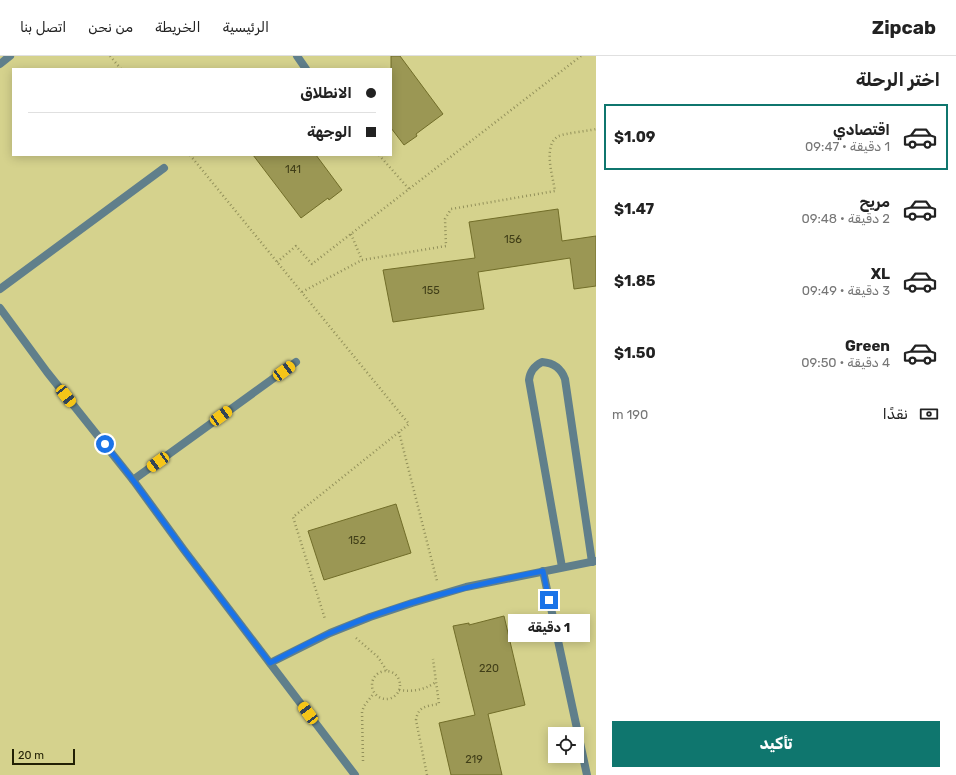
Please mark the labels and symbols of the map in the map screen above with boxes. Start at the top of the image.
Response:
house number: 141 [285,163,301,176]
house number: 156 [504,233,522,246]
house number: 155 [422,284,440,297]
car [271,359,297,383]
car [54,383,78,409]
car [208,404,234,428]
route start [96,435,114,453]
car [145,450,171,474]
house number: 152 [348,534,366,547]
route end [540,591,558,609]
callout: 1 دقيقة [508,614,590,642]
house number: 220 [479,662,499,675]
car [296,700,320,726]
scale bar [12,747,75,766]
house number: 219 [465,753,483,766]

